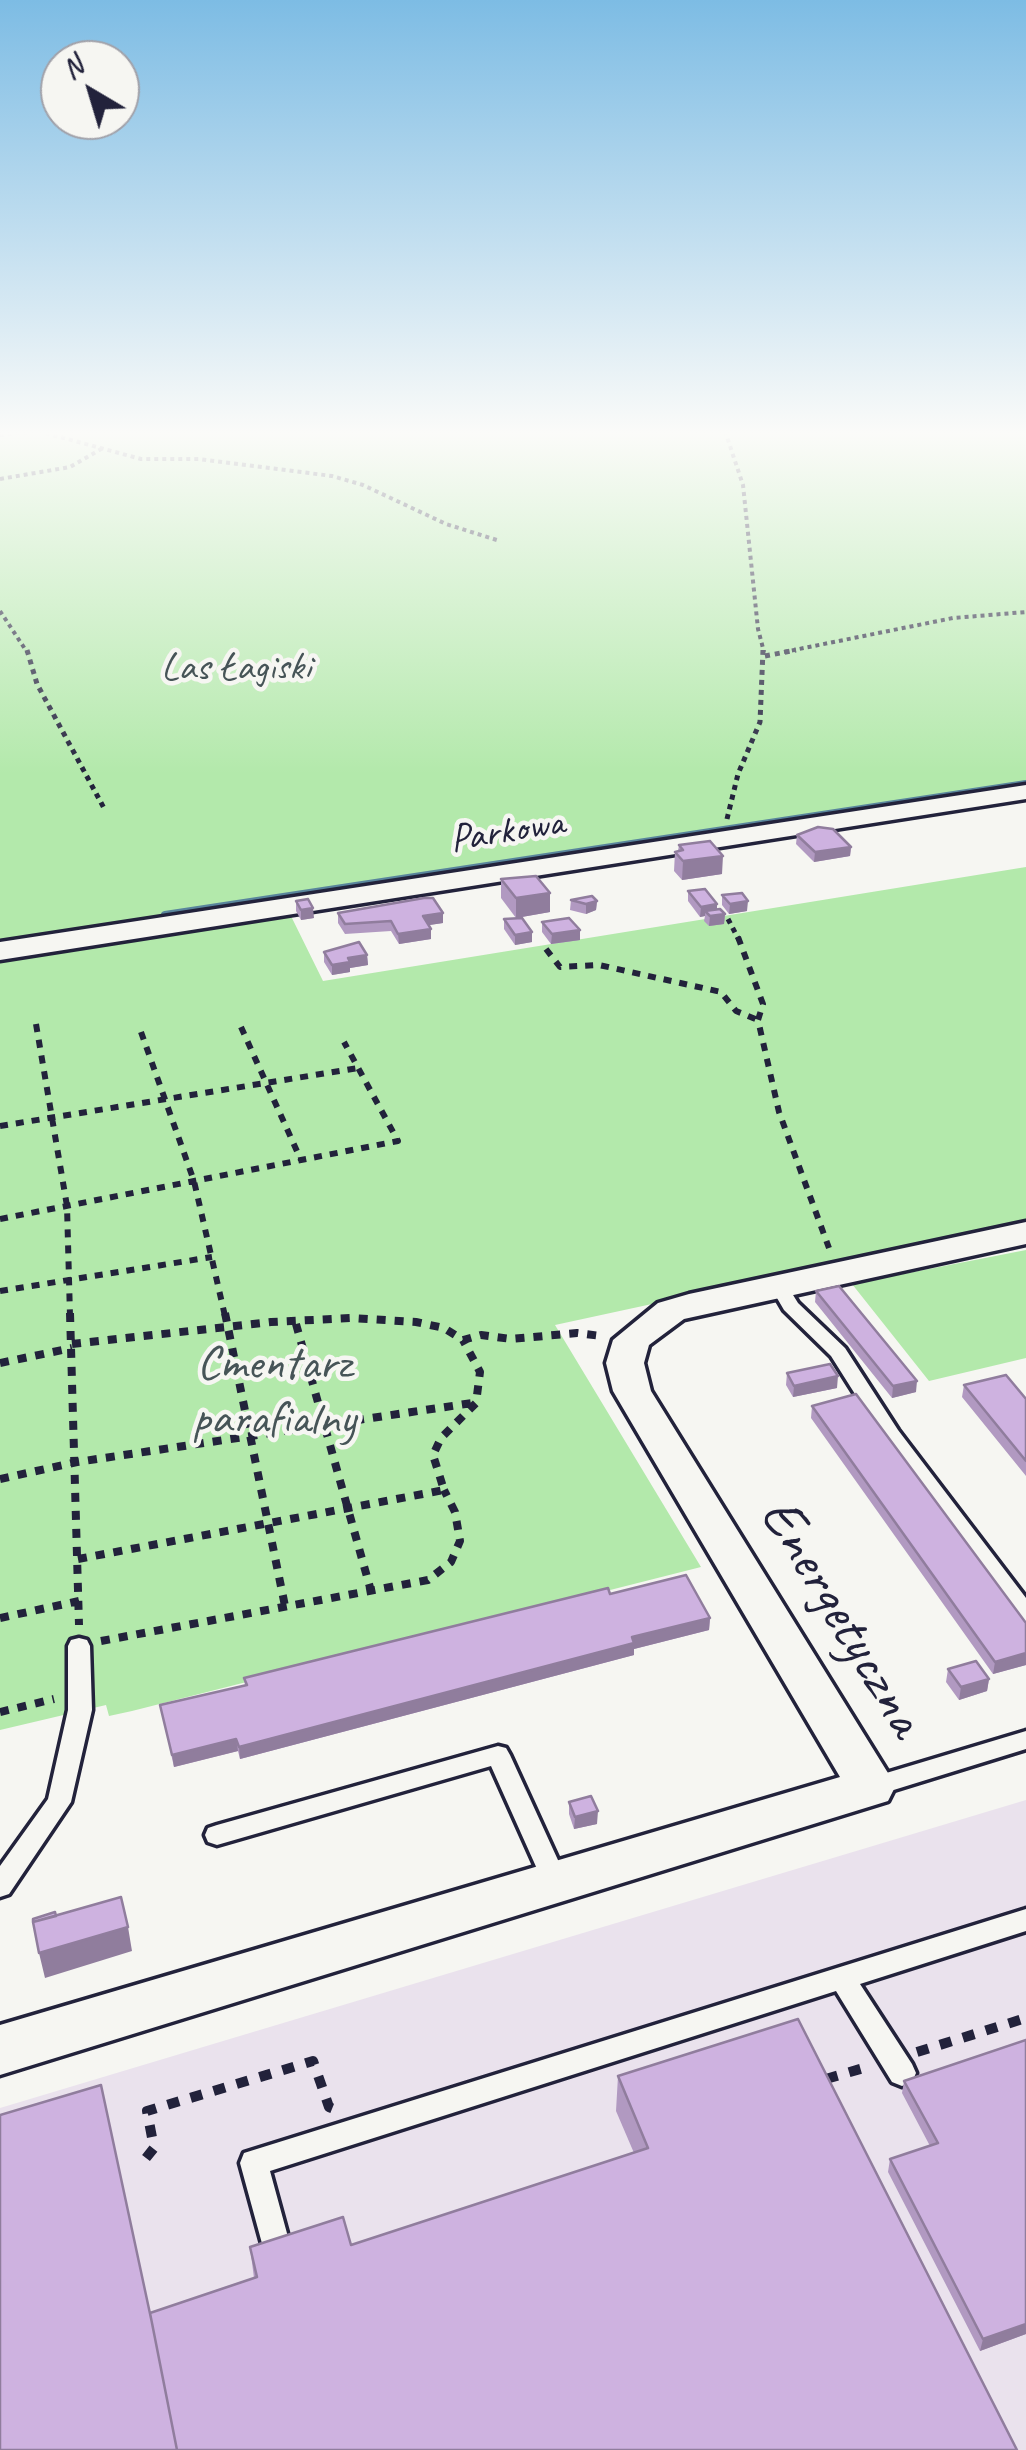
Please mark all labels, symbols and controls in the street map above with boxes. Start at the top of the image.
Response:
north arrow [40,40,140,140]
text: N [55,48,90,87]
park label: Las Łagiski [161,645,311,693]
street label: Parkowa [447,799,567,865]
park label: Cmentarz parafialny [192,1336,356,1449]
street label: Energetyczna [743,1487,939,1749]

